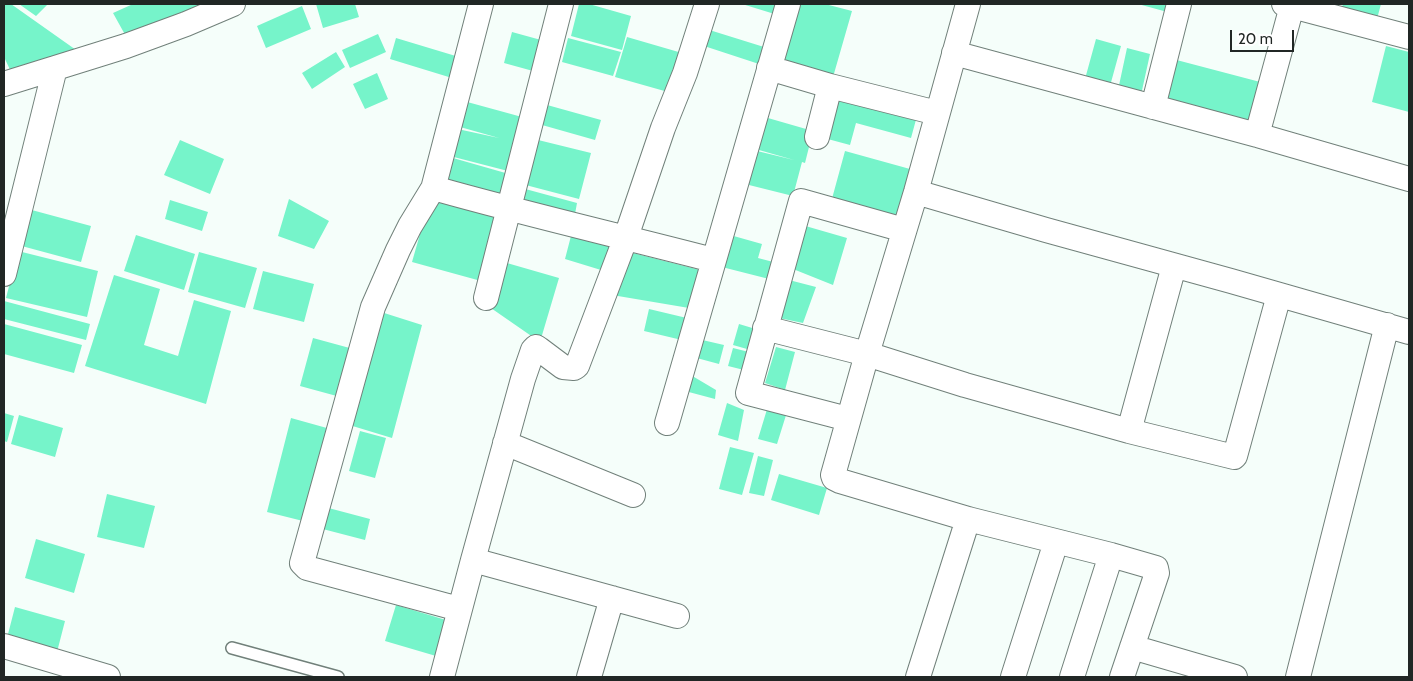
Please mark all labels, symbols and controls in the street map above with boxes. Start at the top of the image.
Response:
scale bar [1233,20,1297,52]
text: 20 m [1238,30,1273,48]

